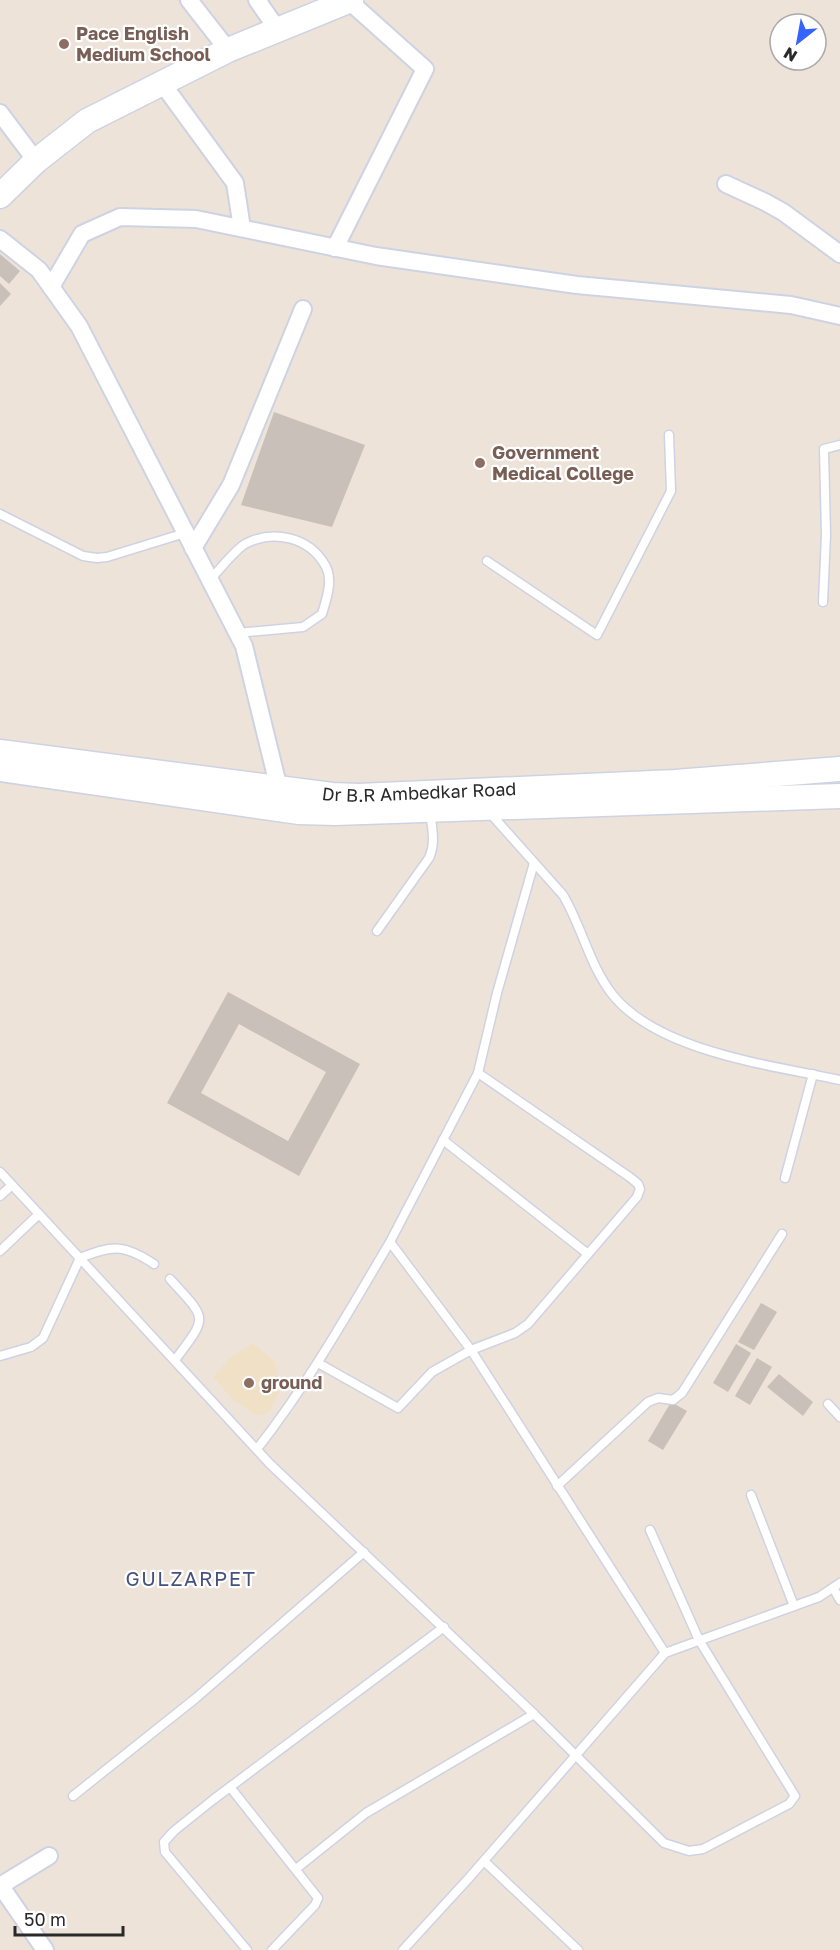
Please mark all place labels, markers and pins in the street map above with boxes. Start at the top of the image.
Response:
place label: Pace English Medium School [76,22,211,65]
marker: Pace English Medium School [57,37,71,51]
place label: Government Medical College [492,441,634,484]
marker: Government Medical College [473,456,487,470]
place label: ground [261,1371,322,1393]
marker: ground [242,1376,256,1390]

